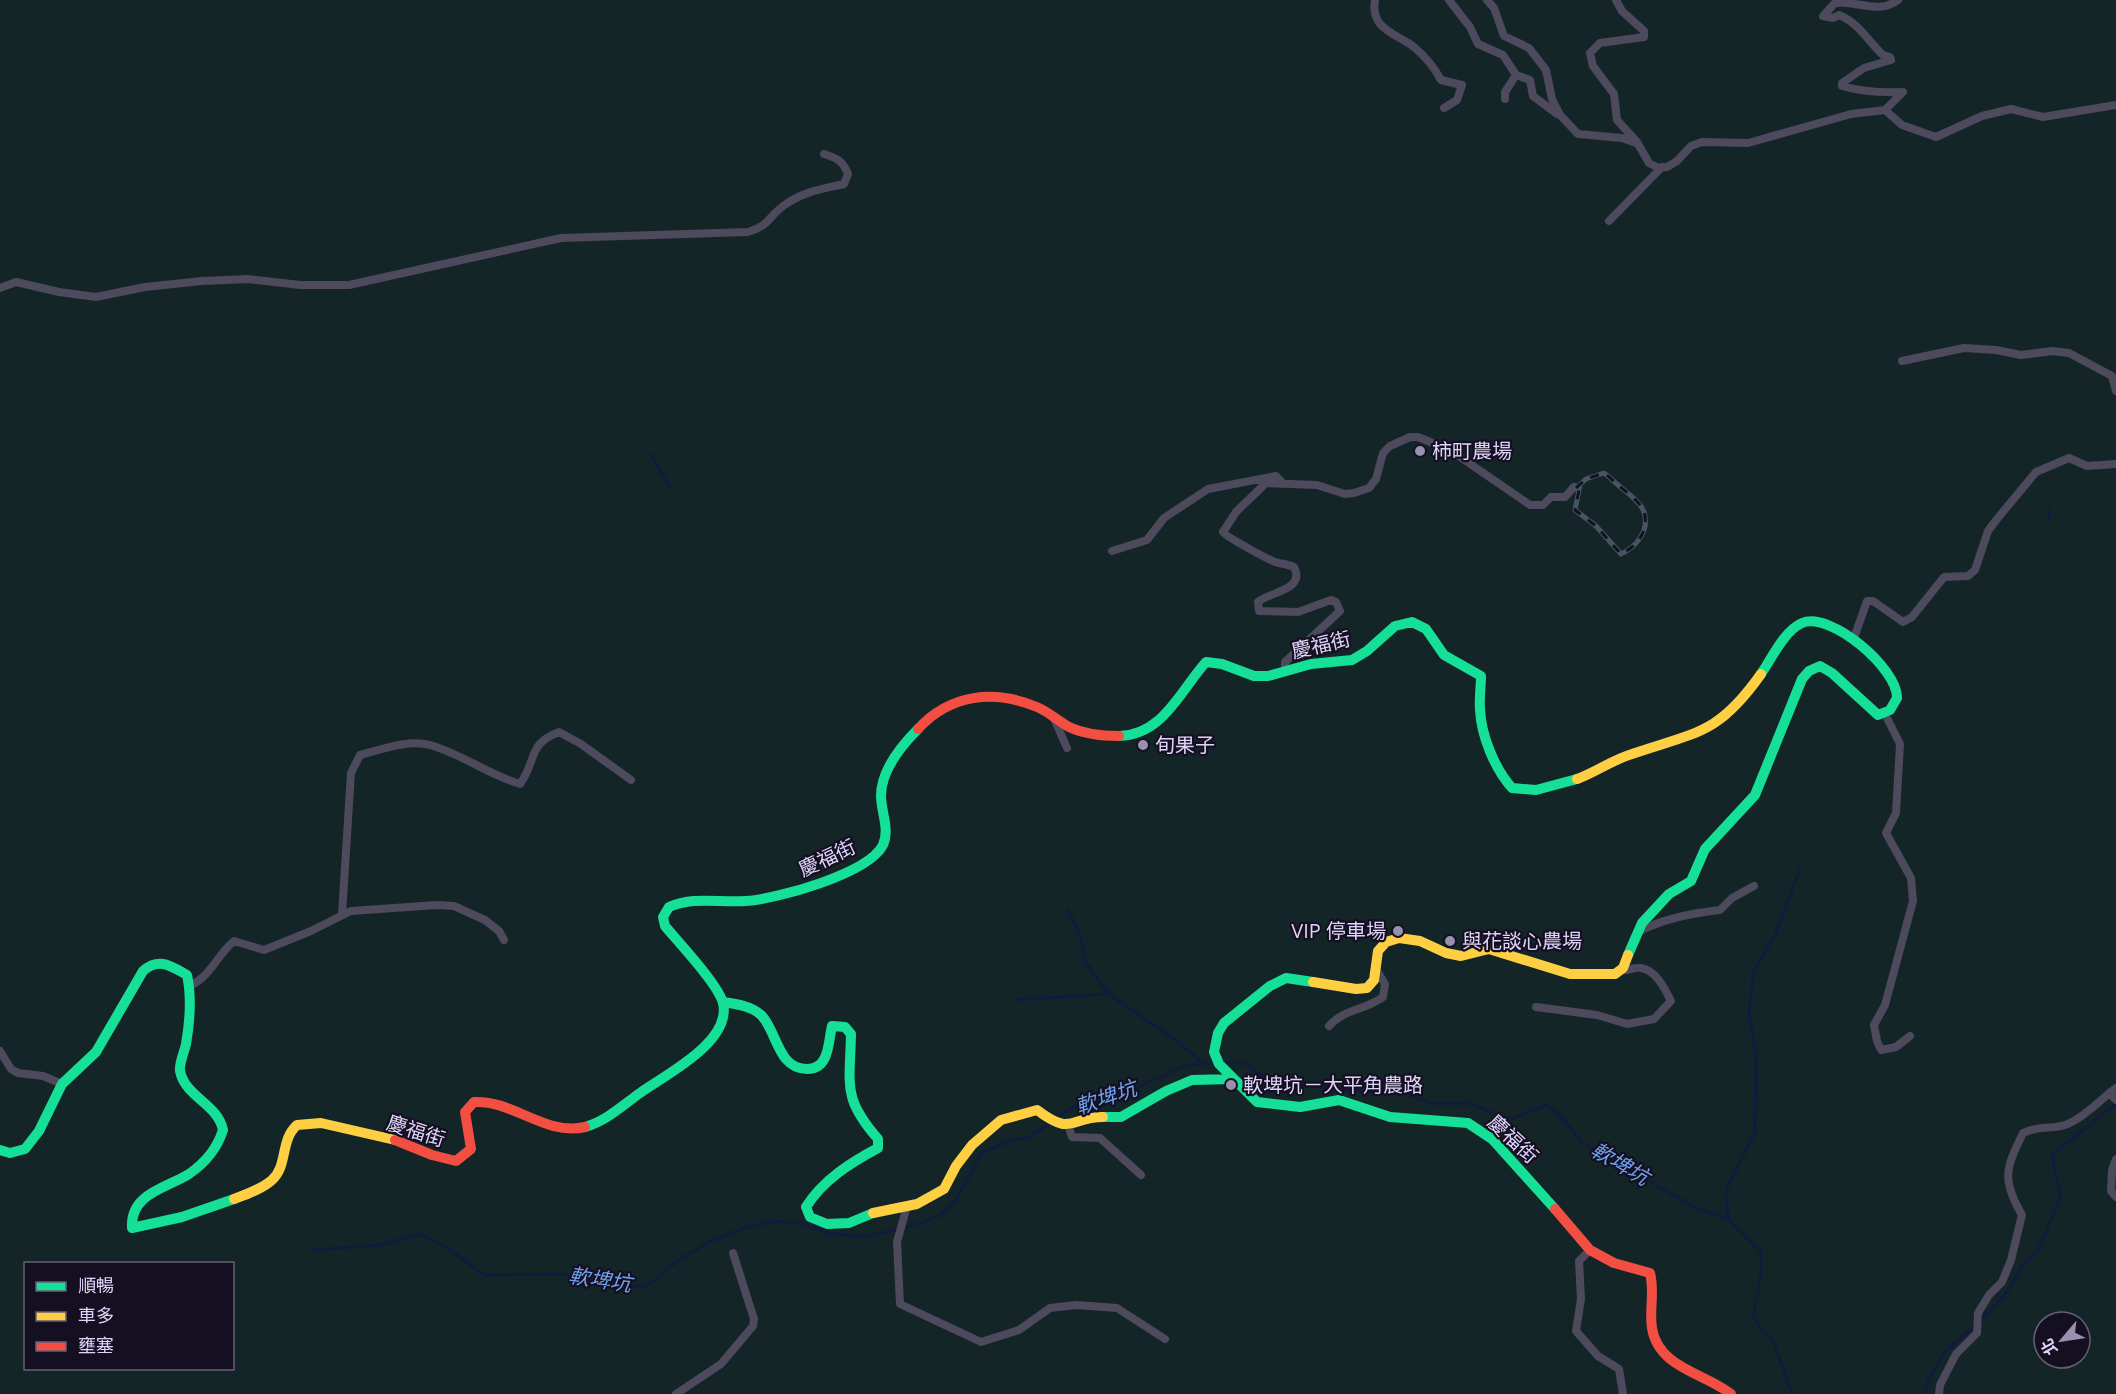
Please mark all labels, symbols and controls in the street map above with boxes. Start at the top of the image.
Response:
place label: 柿町農場 [1432,437,1512,464]
marker: 柿町農場 [1413,444,1427,458]
street label: 慶福街 [1289,625,1353,664]
place label: 旬果子 [1155,731,1215,758]
marker: 旬果子 [1136,738,1150,752]
street label: 慶福街 [794,833,860,882]
place label: VIP 停車場 [1291,917,1386,944]
marker: VIP 停車場 [1391,924,1405,938]
place label: 與花談心農場 [1462,927,1582,954]
marker: 與花談心農場 [1443,934,1457,948]
place label: 軟埤坑－大平角農路 [1243,1071,1423,1098]
water label: 軟埤坑 [1071,1073,1143,1121]
marker: 軟埤坑－大平角農路 [1224,1078,1238,1092]
street label: 慶福街 [383,1108,449,1153]
street label: 慶福街 [1482,1108,1544,1169]
water label: 軟埤坑 [1586,1135,1657,1193]
water label: 軟埤坑 [567,1261,636,1298]
legend [24,1262,234,1370]
text: 順暢 [78,1273,114,1297]
text: 車多 [78,1303,114,1327]
north arrow [2032,1310,2092,1370]
text: 壅塞 [78,1333,114,1357]
text: 北 [2035,1335,2062,1360]

